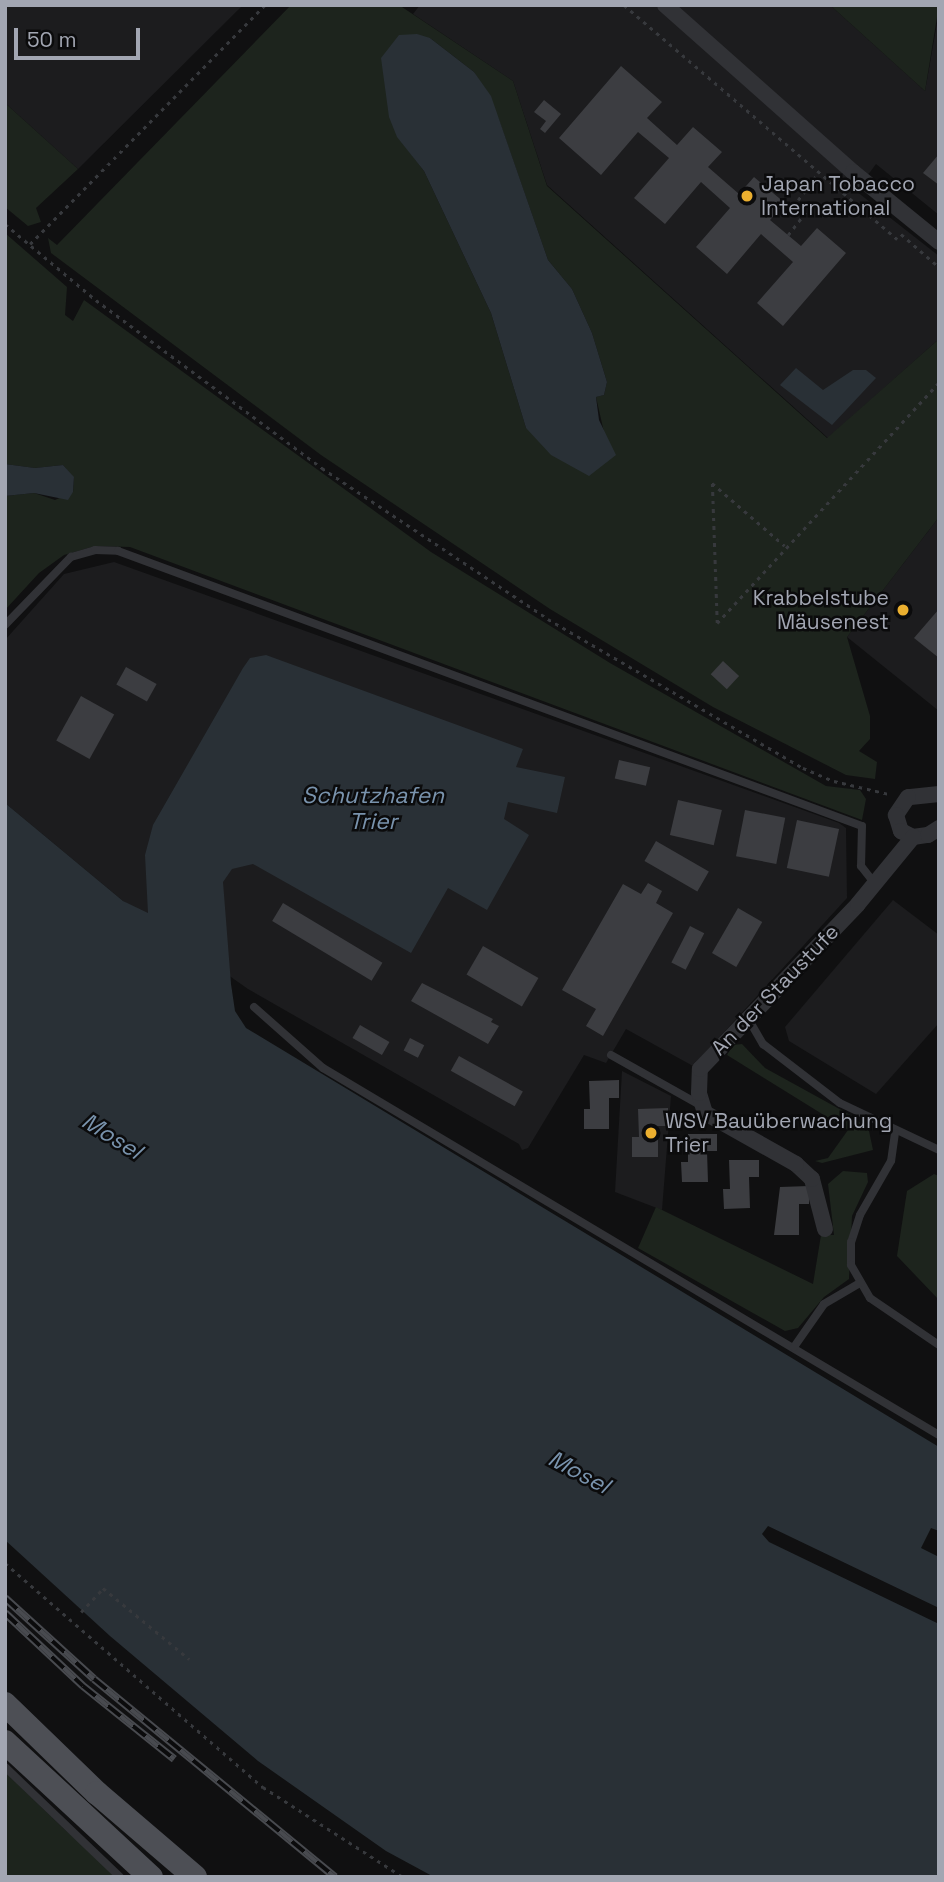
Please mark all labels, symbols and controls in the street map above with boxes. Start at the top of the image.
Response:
scale bar [18,14,144,58]
text: 50 m [27,26,77,53]
place label: Japan Tobacco International [761,171,916,221]
marker: Japan Tobacco International [739,188,755,204]
place label: Krabbelstube Mäusenest [753,585,889,635]
marker: Krabbelstube Mäusenest [895,602,911,618]
water label: Schutzhafen Trier [302,781,444,835]
street label: An der Staustufe [706,919,844,1061]
water label: Mosel [77,1107,147,1165]
place label: WSV Bauüberwachung Trier [665,1108,893,1158]
marker: WSV Bauüberwachung Trier [643,1125,659,1141]
water label: Mosel [544,1444,614,1500]

